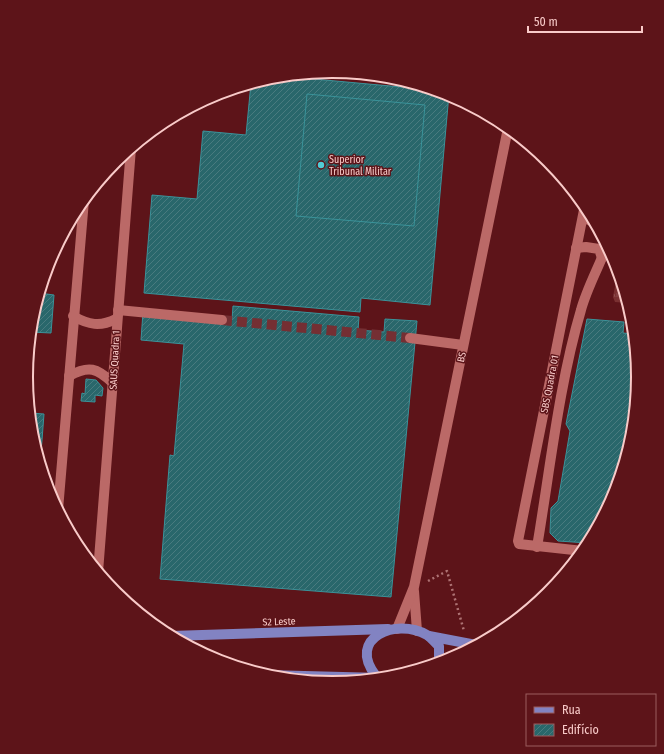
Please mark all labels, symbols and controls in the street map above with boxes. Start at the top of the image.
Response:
scale bar [528,8,642,34]
text: 50 m [534,15,558,29]
place label: Superior Tribunal Militar [329,154,392,178]
marker: Superior Tribunal Militar [316,160,326,170]
street label: SAUS Quadra 1 [107,330,123,390]
street label: BS [455,351,469,363]
street label: SBS Quadra 01 [539,354,561,414]
street label: S2 Leste [262,615,296,629]
legend [526,694,656,746]
text: Rua [562,703,581,717]
text: Edifício [562,723,599,737]

